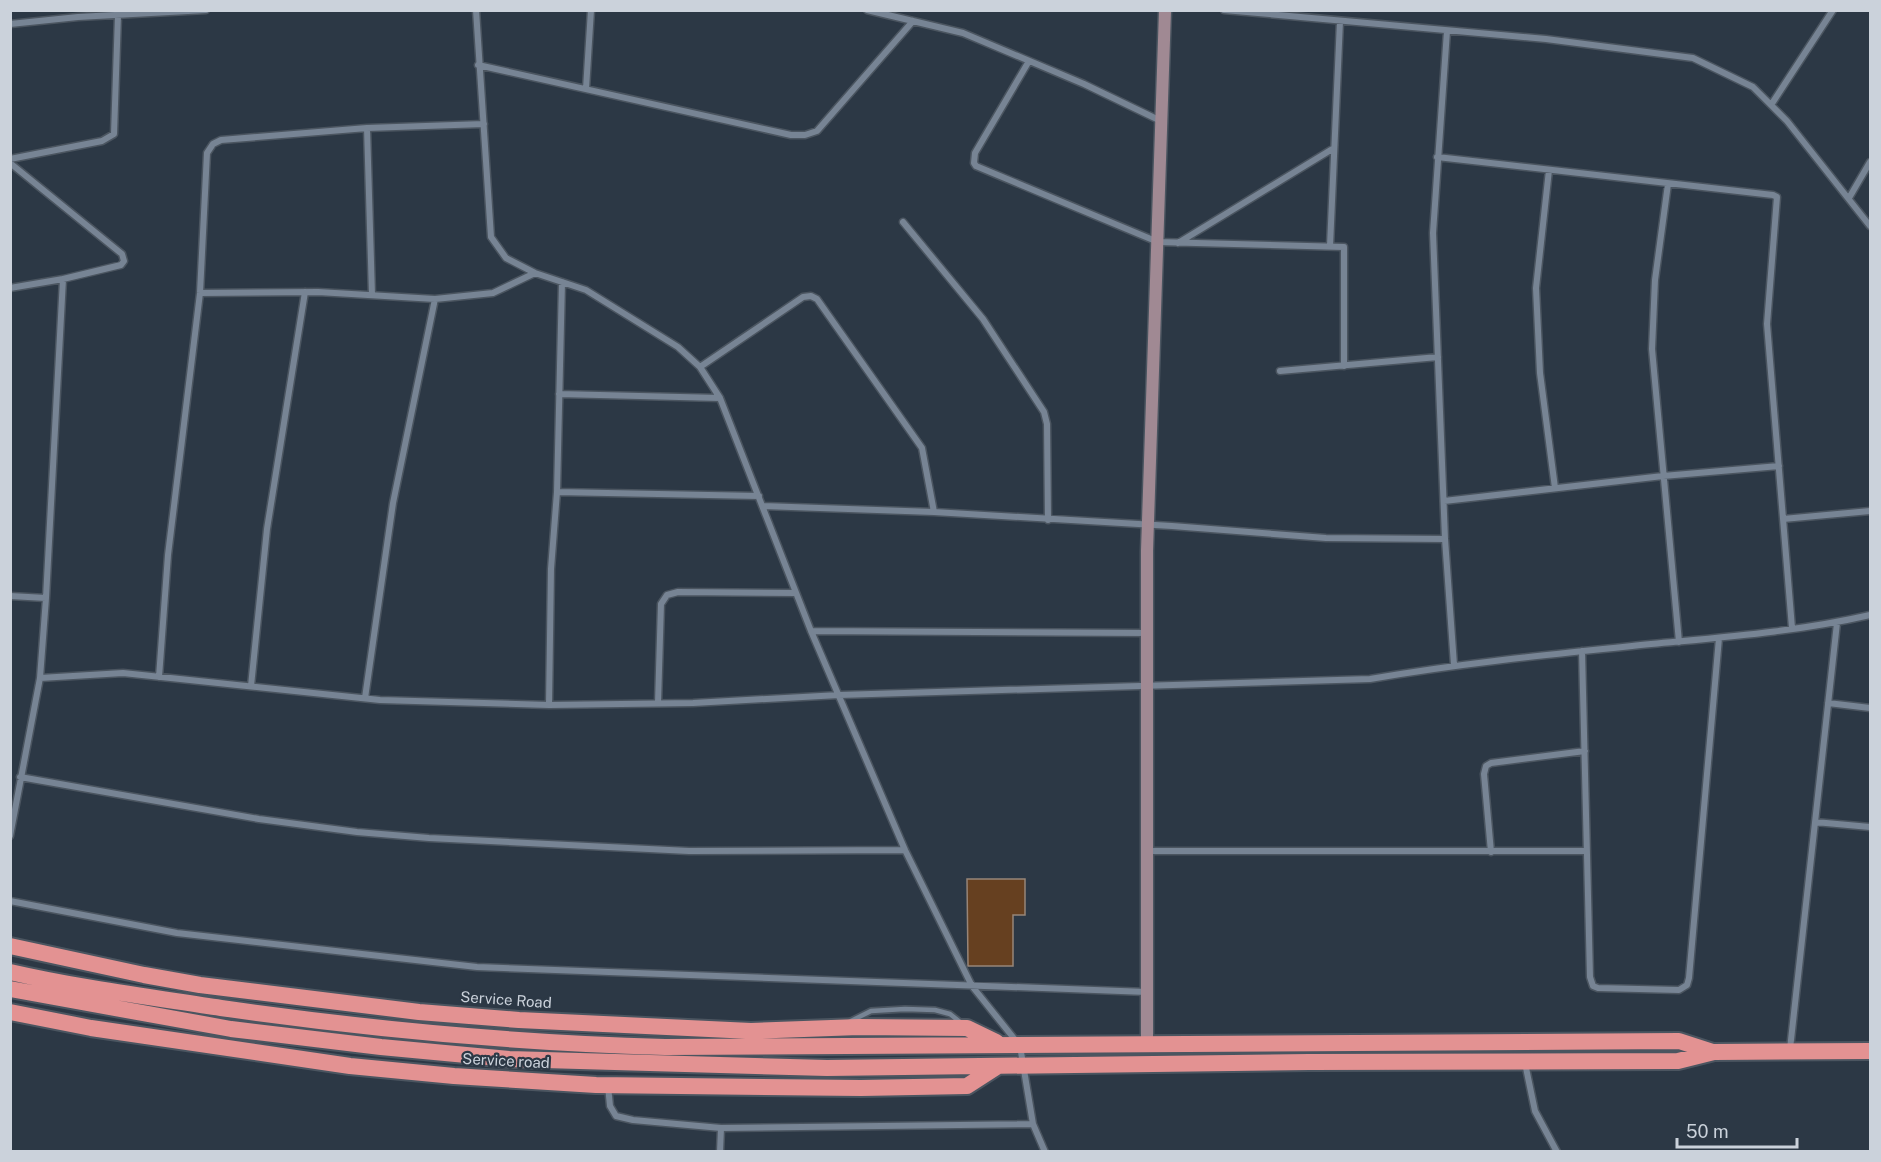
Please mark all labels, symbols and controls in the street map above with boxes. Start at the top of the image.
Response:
street label: Service Road [460,988,552,1011]
street label: Service road [462,1050,550,1071]
scale bar [1677,1111,1797,1149]
text: 50 m [1686,1121,1729,1142]

